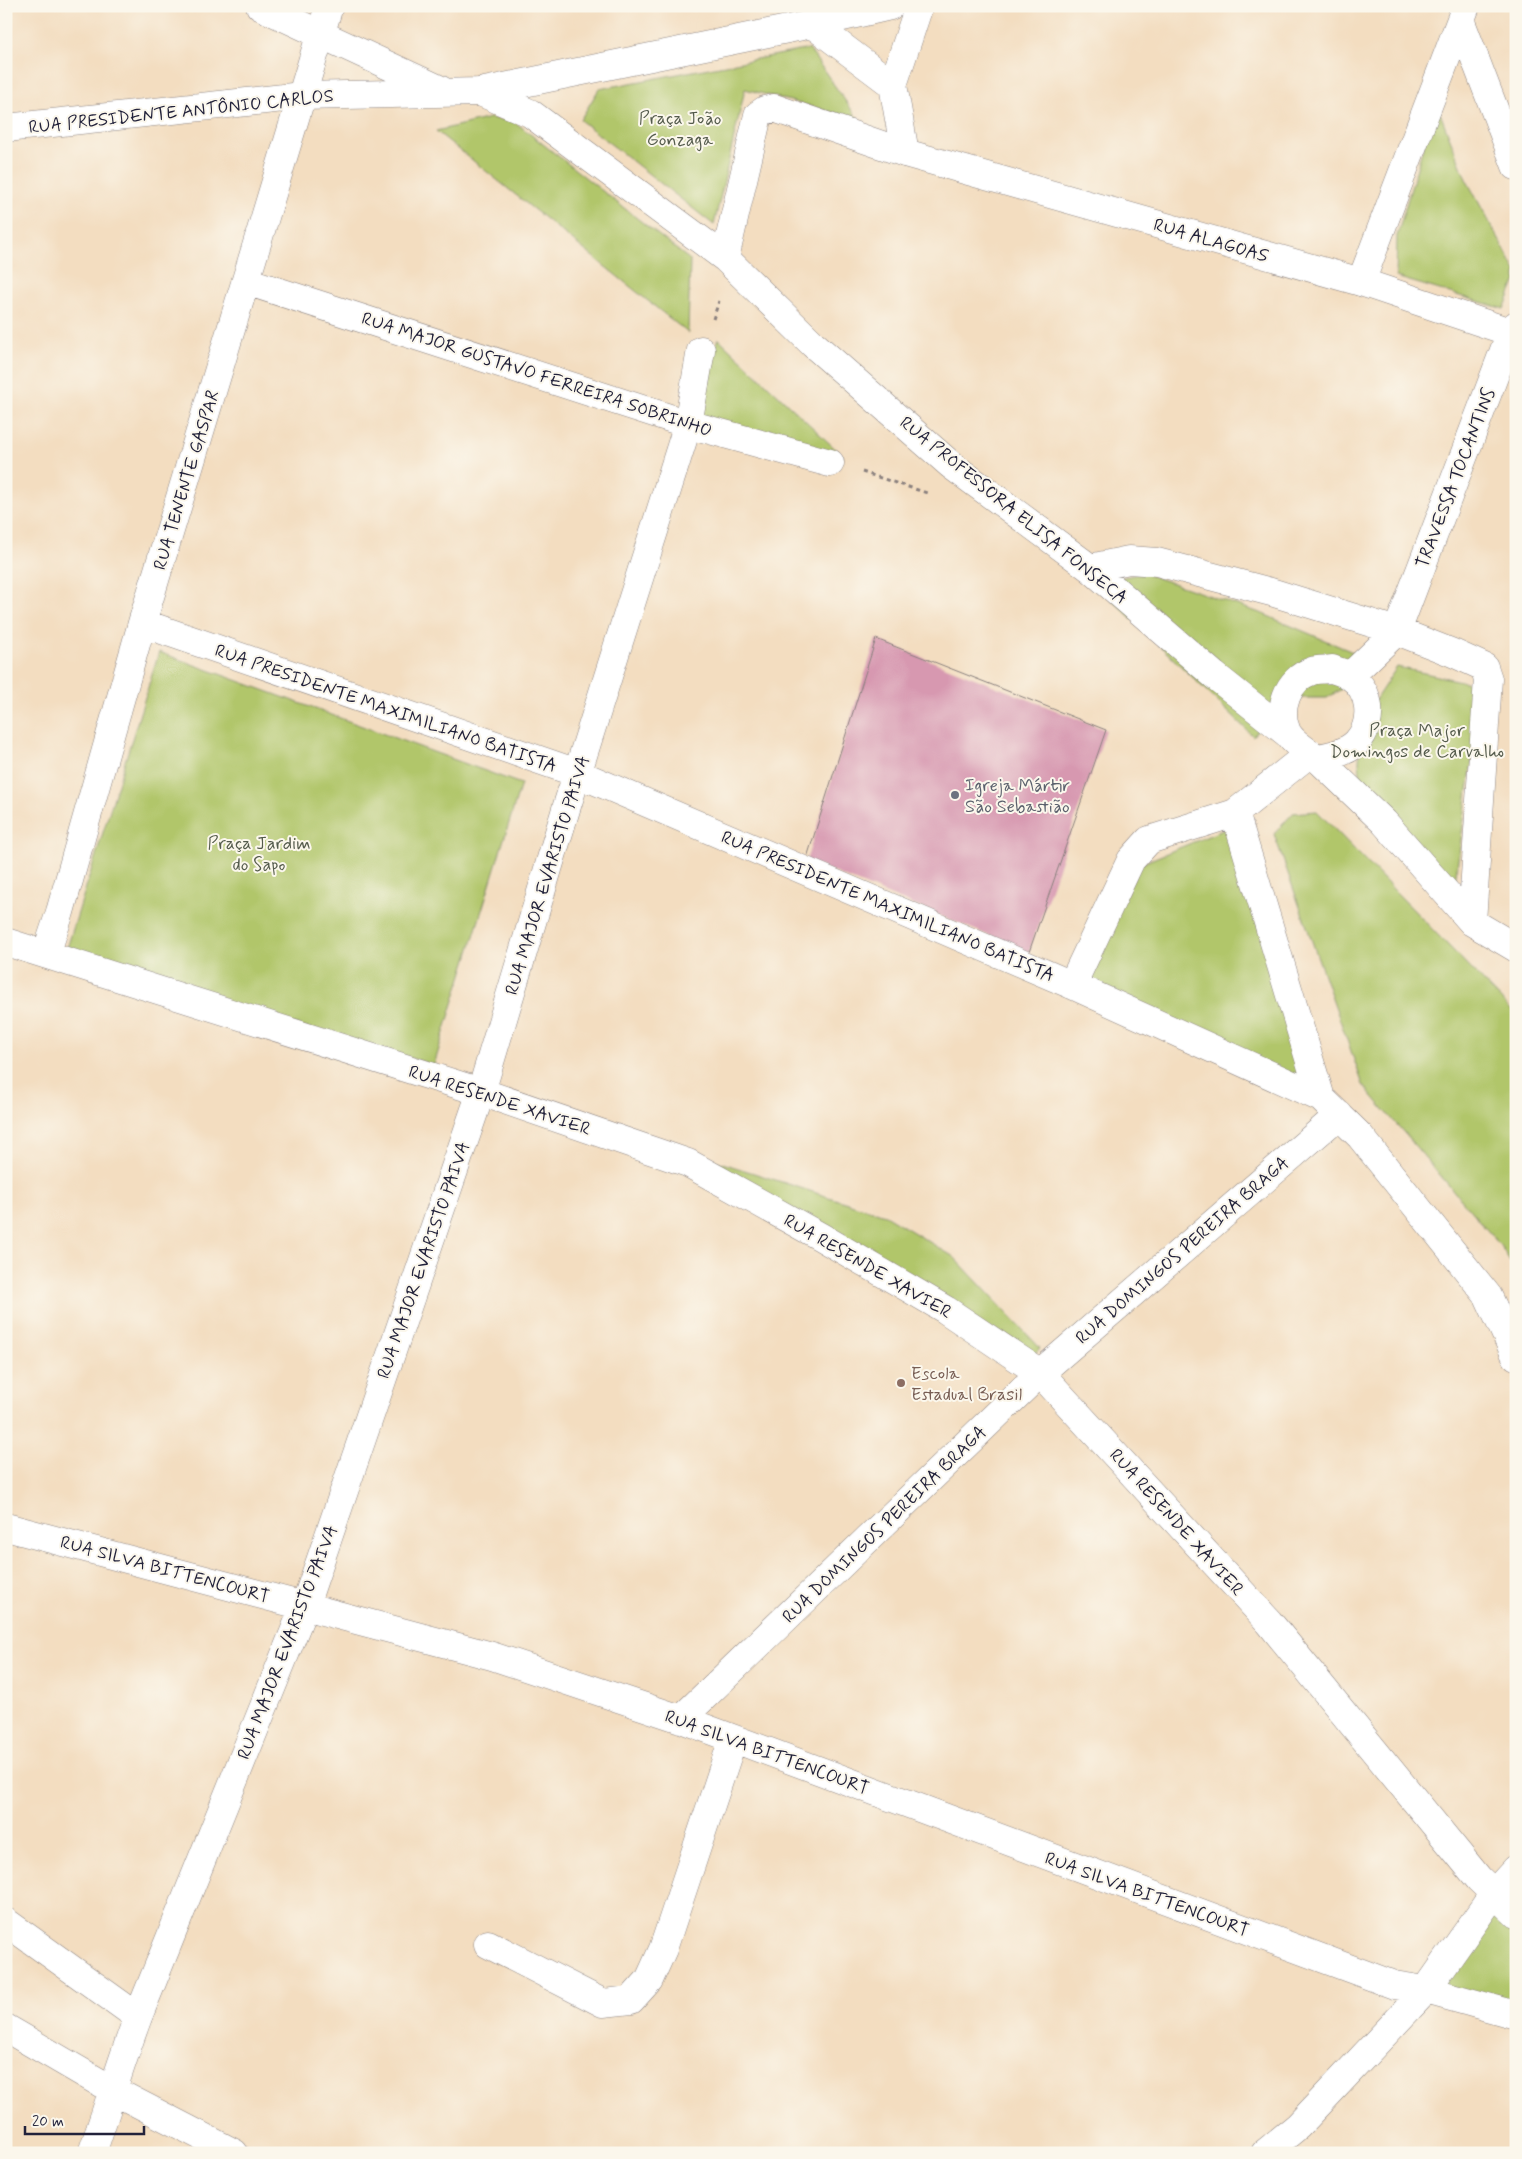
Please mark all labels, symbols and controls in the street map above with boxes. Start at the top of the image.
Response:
street label: RUA PRESIDENTE ANTÔNIO CARLOS [27,84,335,140]
park label: Praça João Gonzaga [639,107,721,152]
street label: RUA ALAGOAS [1150,213,1271,269]
street label: RUA MAJOR GUSTAVO FERREIRA SOBRINHO [358,307,715,443]
street label: TRAVESSA TOCANTINS [1411,385,1501,572]
street label: RUA TENENTE GASPAR [148,387,226,573]
street label: RUA PROFESSORA ELISA FONSECA [894,411,1132,610]
street label: RUA PRESIDENTE MAXIMILIANO BATISTA [212,639,560,779]
park label: Praça Major Domingos de Carvalho [1330,719,1504,764]
street label: RUA MAJOR EVARISTO PAIVA [500,753,596,998]
place label: Igreja Mártir São Sebastião [965,774,1071,819]
marker: Igreja Mártir São Sebastião [949,789,961,801]
street label: RUA PRESIDENTE MAXIMILIANO BATISTA [717,826,1058,988]
park label: Praça Jardim do Sapo [207,832,311,877]
street label: RUA RESENDE XAVIER [405,1060,594,1142]
street label: RUA MAJOR EVARISTO PAIVA [372,1139,476,1382]
street label: RUA DOMINGOS PEREIRA BRAGA [1071,1151,1294,1350]
street label: RUA RESENDE XAVIER [779,1209,956,1325]
place label: Escola Estadual Brasil [911,1362,1022,1407]
marker: Escola Estadual Brasil [895,1377,907,1389]
street label: RUA DOMINGOS PEREIRA BRAGA [777,1421,992,1629]
street label: RUA RESENDE XAVIER [1104,1444,1249,1601]
street label: RUA MAJOR EVARISTO PAIVA [232,1522,344,1763]
street label: RUA SILVA BITTENCOURT [58,1530,272,1609]
street label: RUA SILVA BITTENCOURT [661,1705,872,1801]
street label: RUA SILVA BITTENCOURT [1041,1847,1252,1943]
scale bar [25,2104,144,2136]
text: 20 m [32,2112,64,2132]

